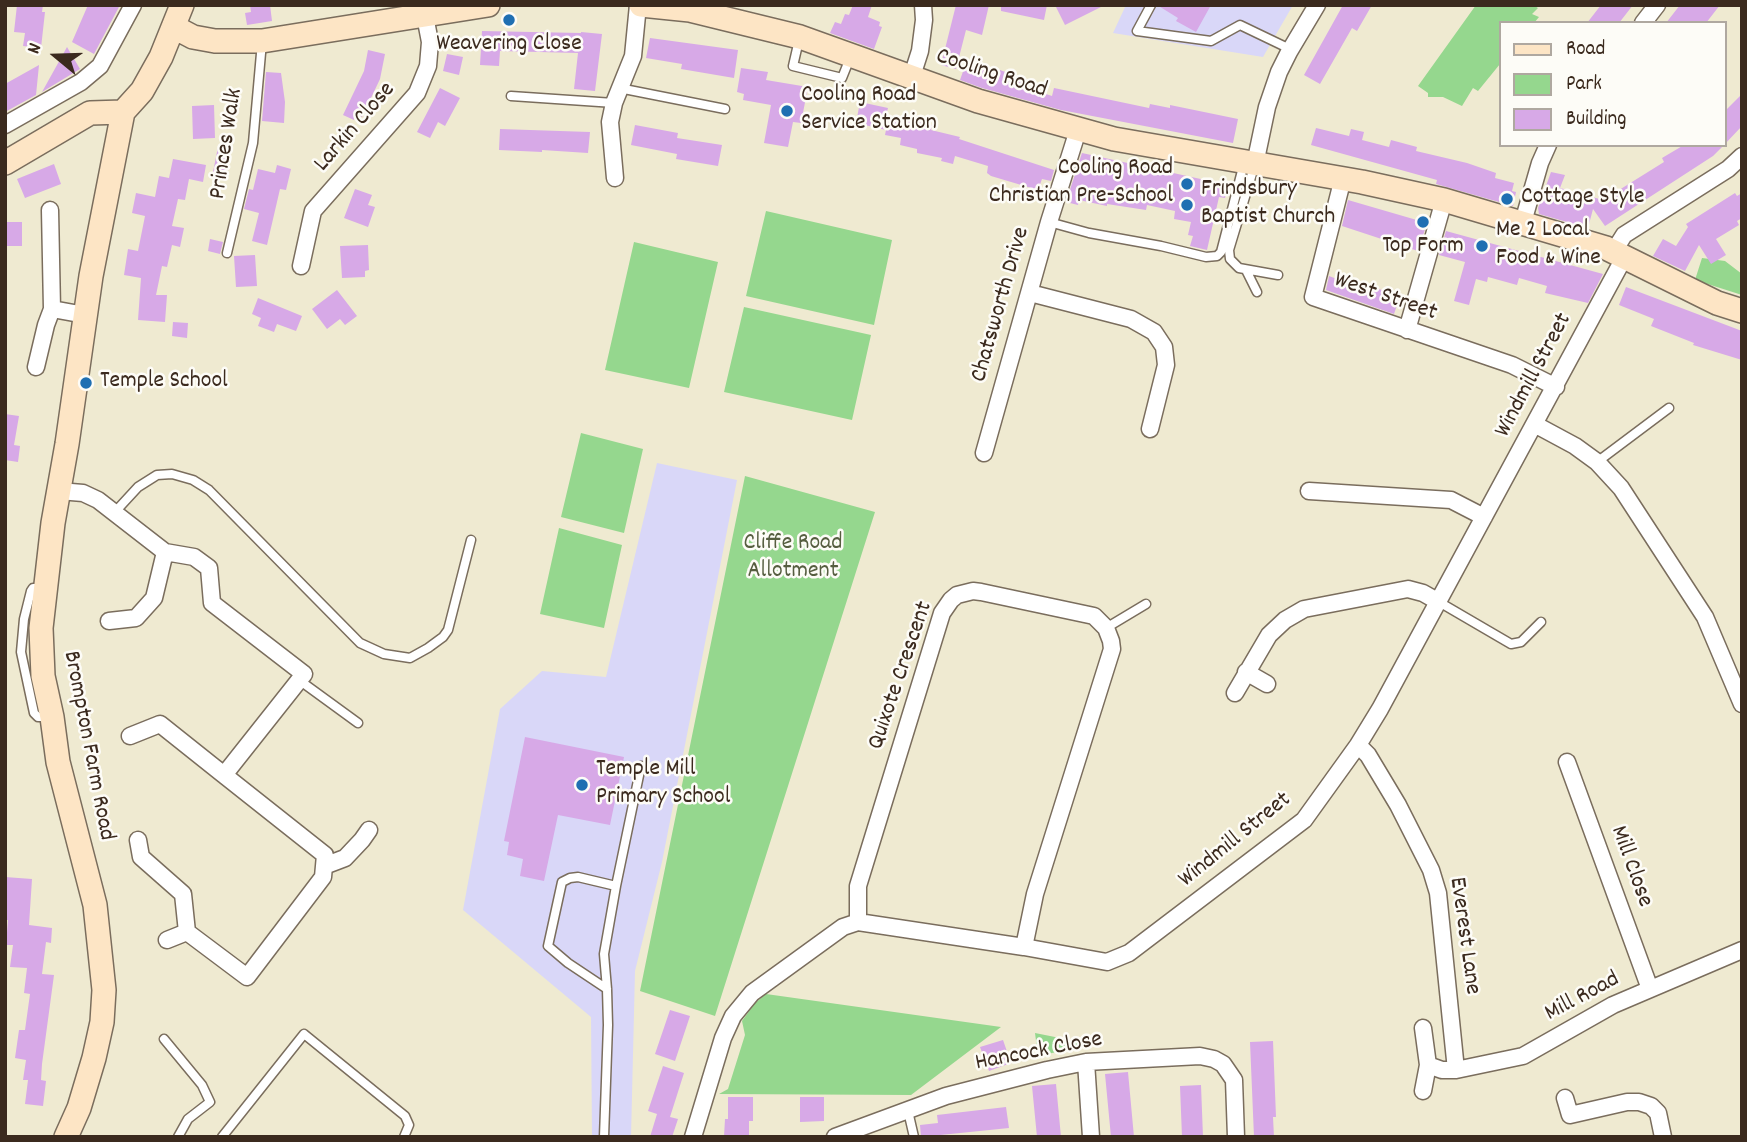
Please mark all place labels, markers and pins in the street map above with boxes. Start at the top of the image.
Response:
marker: Weavering Close [501,12,517,28]
place label: Weavering Close [436,32,582,60]
place label: Cooling Road Service Station [801,83,937,139]
marker: Cooling Road Service Station [779,103,795,119]
place label: Cooling Road Christian Pre-School [989,156,1173,212]
marker: Cooling Road Christian Pre-School [1179,176,1195,192]
place label: Frindsbury Baptist Church [1201,177,1335,233]
place label: Cottage Style [1521,185,1645,213]
marker: Cottage Style [1499,191,1515,207]
marker: Frindsbury Baptist Church [1179,197,1195,213]
marker: Top Form [1415,214,1431,230]
place label: Me 2 Local Food & Wine [1496,218,1601,274]
place label: Top Form [1382,234,1464,262]
marker: Me 2 Local Food & Wine [1474,238,1490,254]
place label: Temple School [100,369,228,397]
marker: Temple School [78,375,94,391]
place label: Temple Mill Primary School [596,757,730,813]
marker: Temple Mill Primary School [574,777,590,793]

